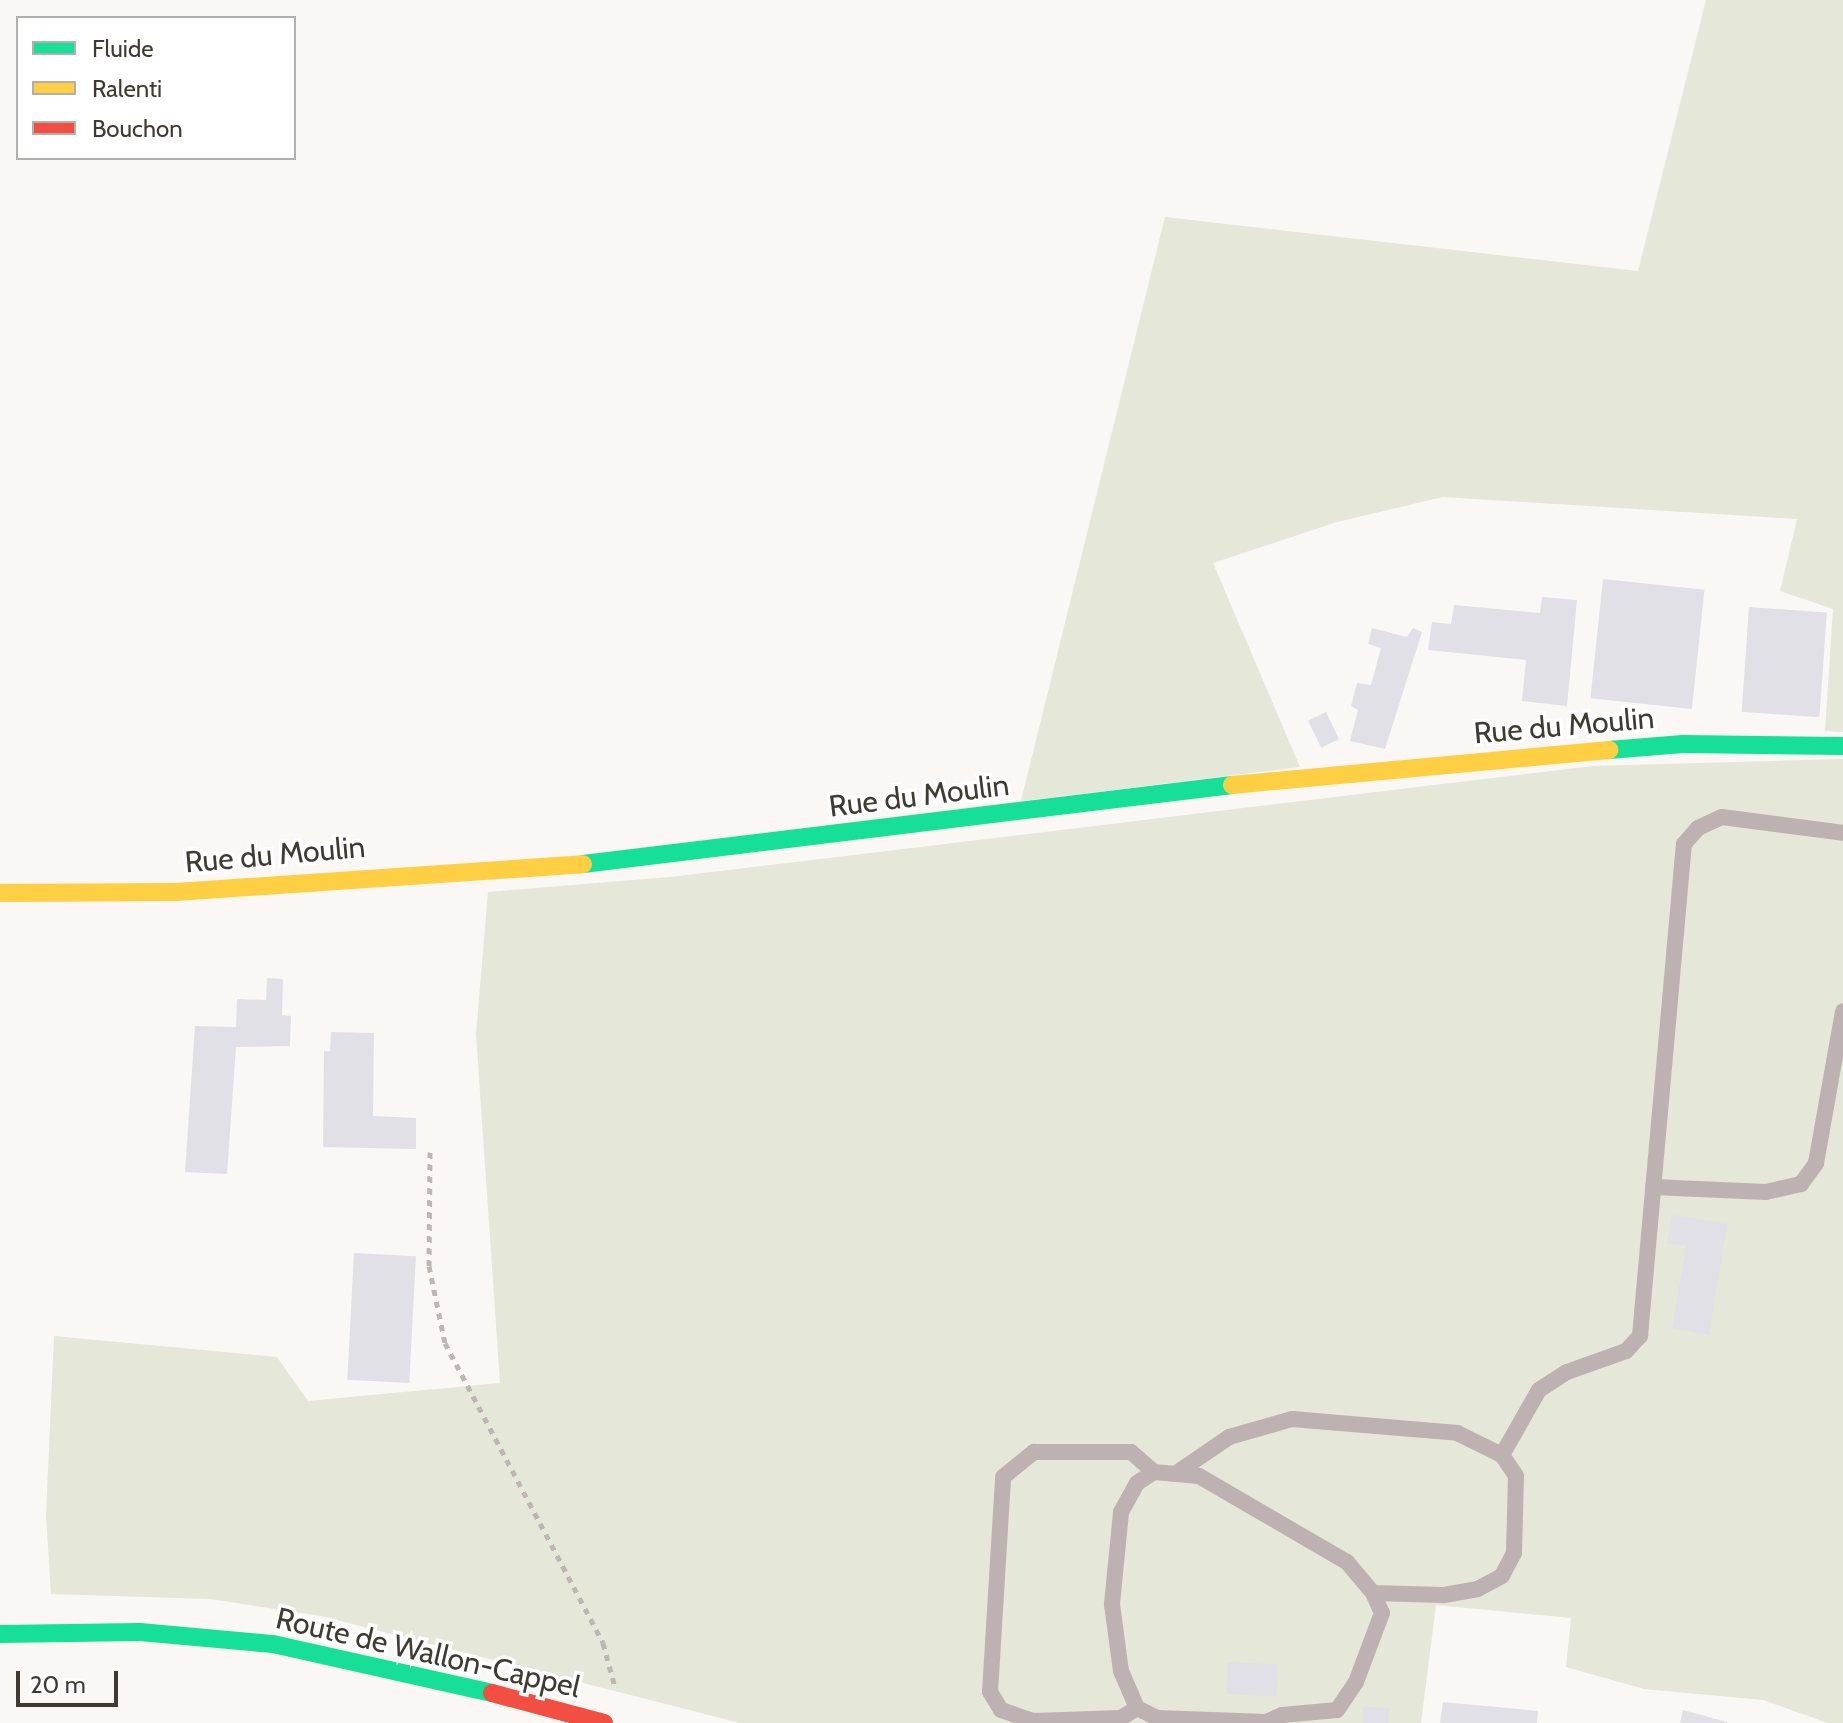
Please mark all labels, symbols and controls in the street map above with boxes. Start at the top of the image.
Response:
legend [16,16,296,160]
text: Fluide [92,34,154,63]
text: Ralenti [92,74,162,103]
text: Bouchon [92,114,183,143]
street label: Rue du Moulin [1472,700,1656,752]
street label: Rue du Moulin [827,767,1011,825]
street label: Rue du Moulin [183,829,367,881]
street label: Route de Wallon-Cappel [272,1600,584,1706]
scale bar [20,1655,122,1705]
text: 20 m [30,1670,86,1699]

